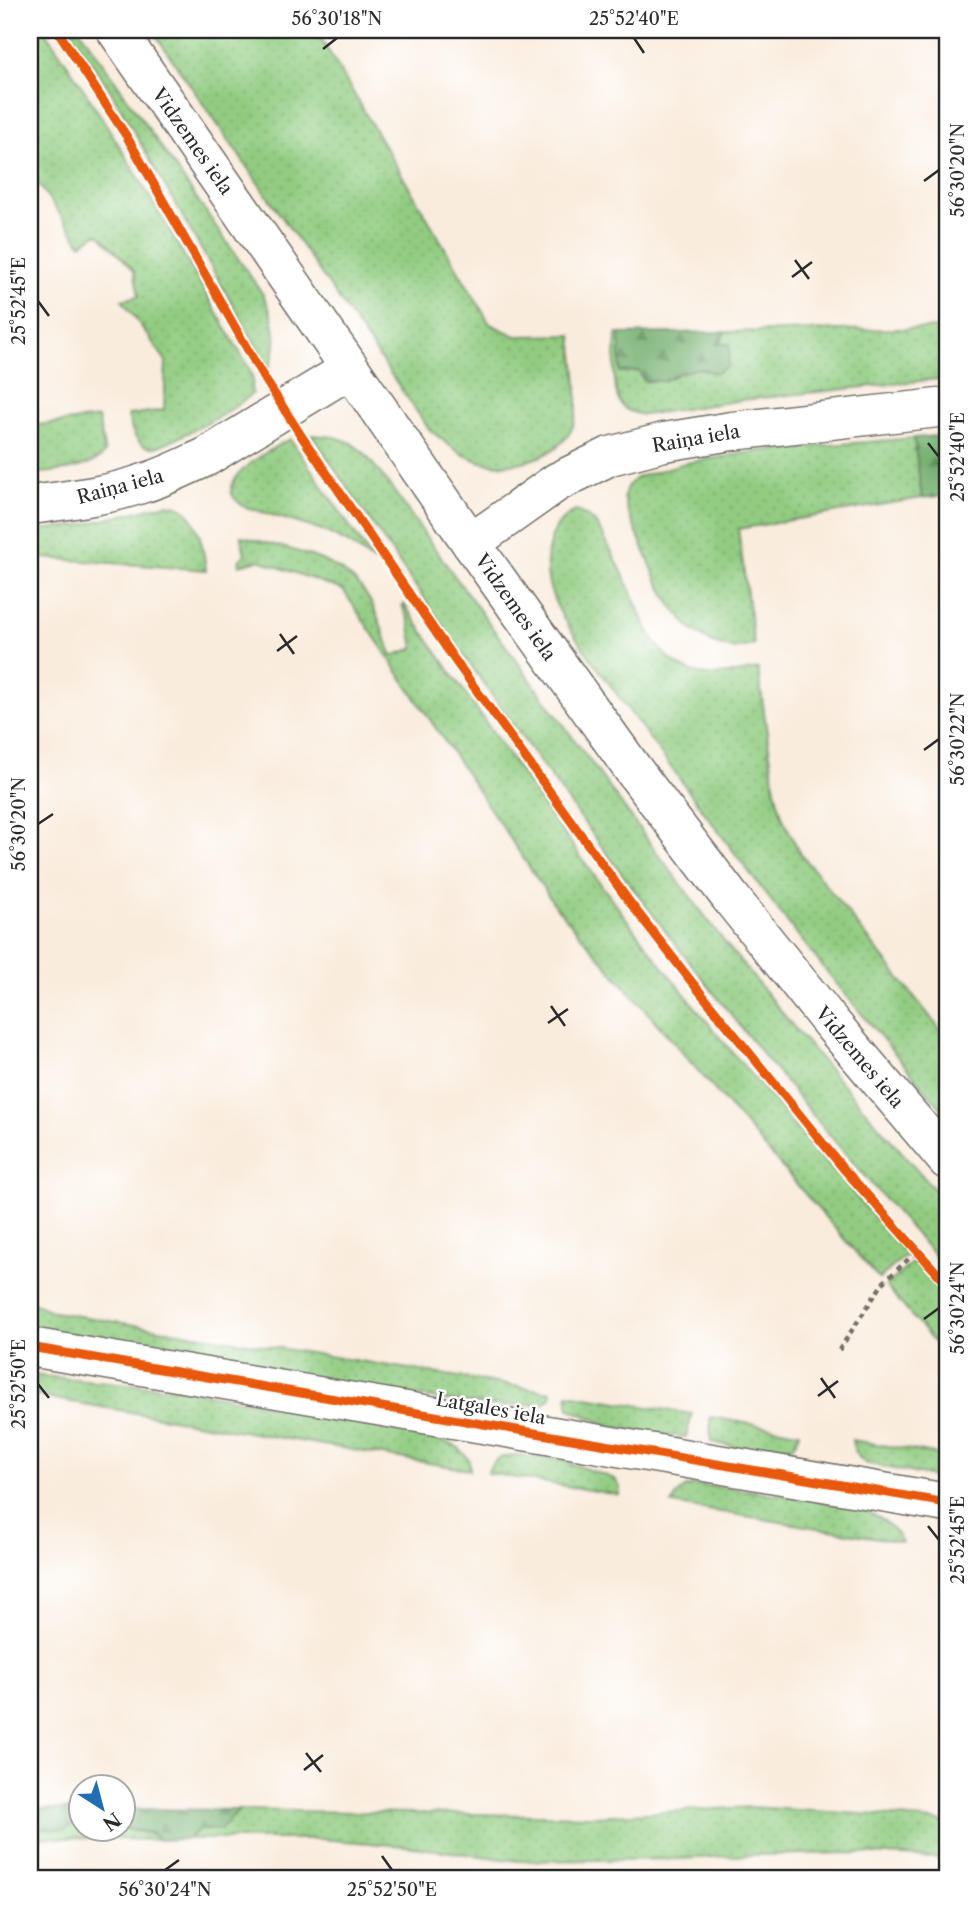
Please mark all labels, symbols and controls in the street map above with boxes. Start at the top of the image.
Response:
text: 56°30'18"N [292,8,383,30]
text: 25°52'40"E [589,8,679,30]
street label: Vidzemes iela [147,83,238,199]
text: 56°30'20"N [947,123,969,217]
text: 25°52'45"E [8,257,30,345]
text: 25°52'40"E [947,412,969,502]
street label: Raiņa iela [650,419,742,458]
street label: Raiņa iela [74,464,166,509]
street label: Vidzemes iela [470,549,561,665]
text: 56°30'22"N [947,692,969,786]
text: 56°30'20"N [8,777,30,871]
street label: Vidzemes iela [810,1001,909,1113]
text: 56°30'24"N [947,1261,969,1355]
text: 25°52'50"E [8,1339,30,1429]
street label: Latgales iela [434,1388,548,1429]
text: 25°52'45"E [947,1496,969,1584]
north arrow [66,1772,136,1842]
text: N [98,1807,125,1836]
text: 56°30'24"N [118,1879,212,1901]
text: 25°52'50"E [347,1879,437,1901]

